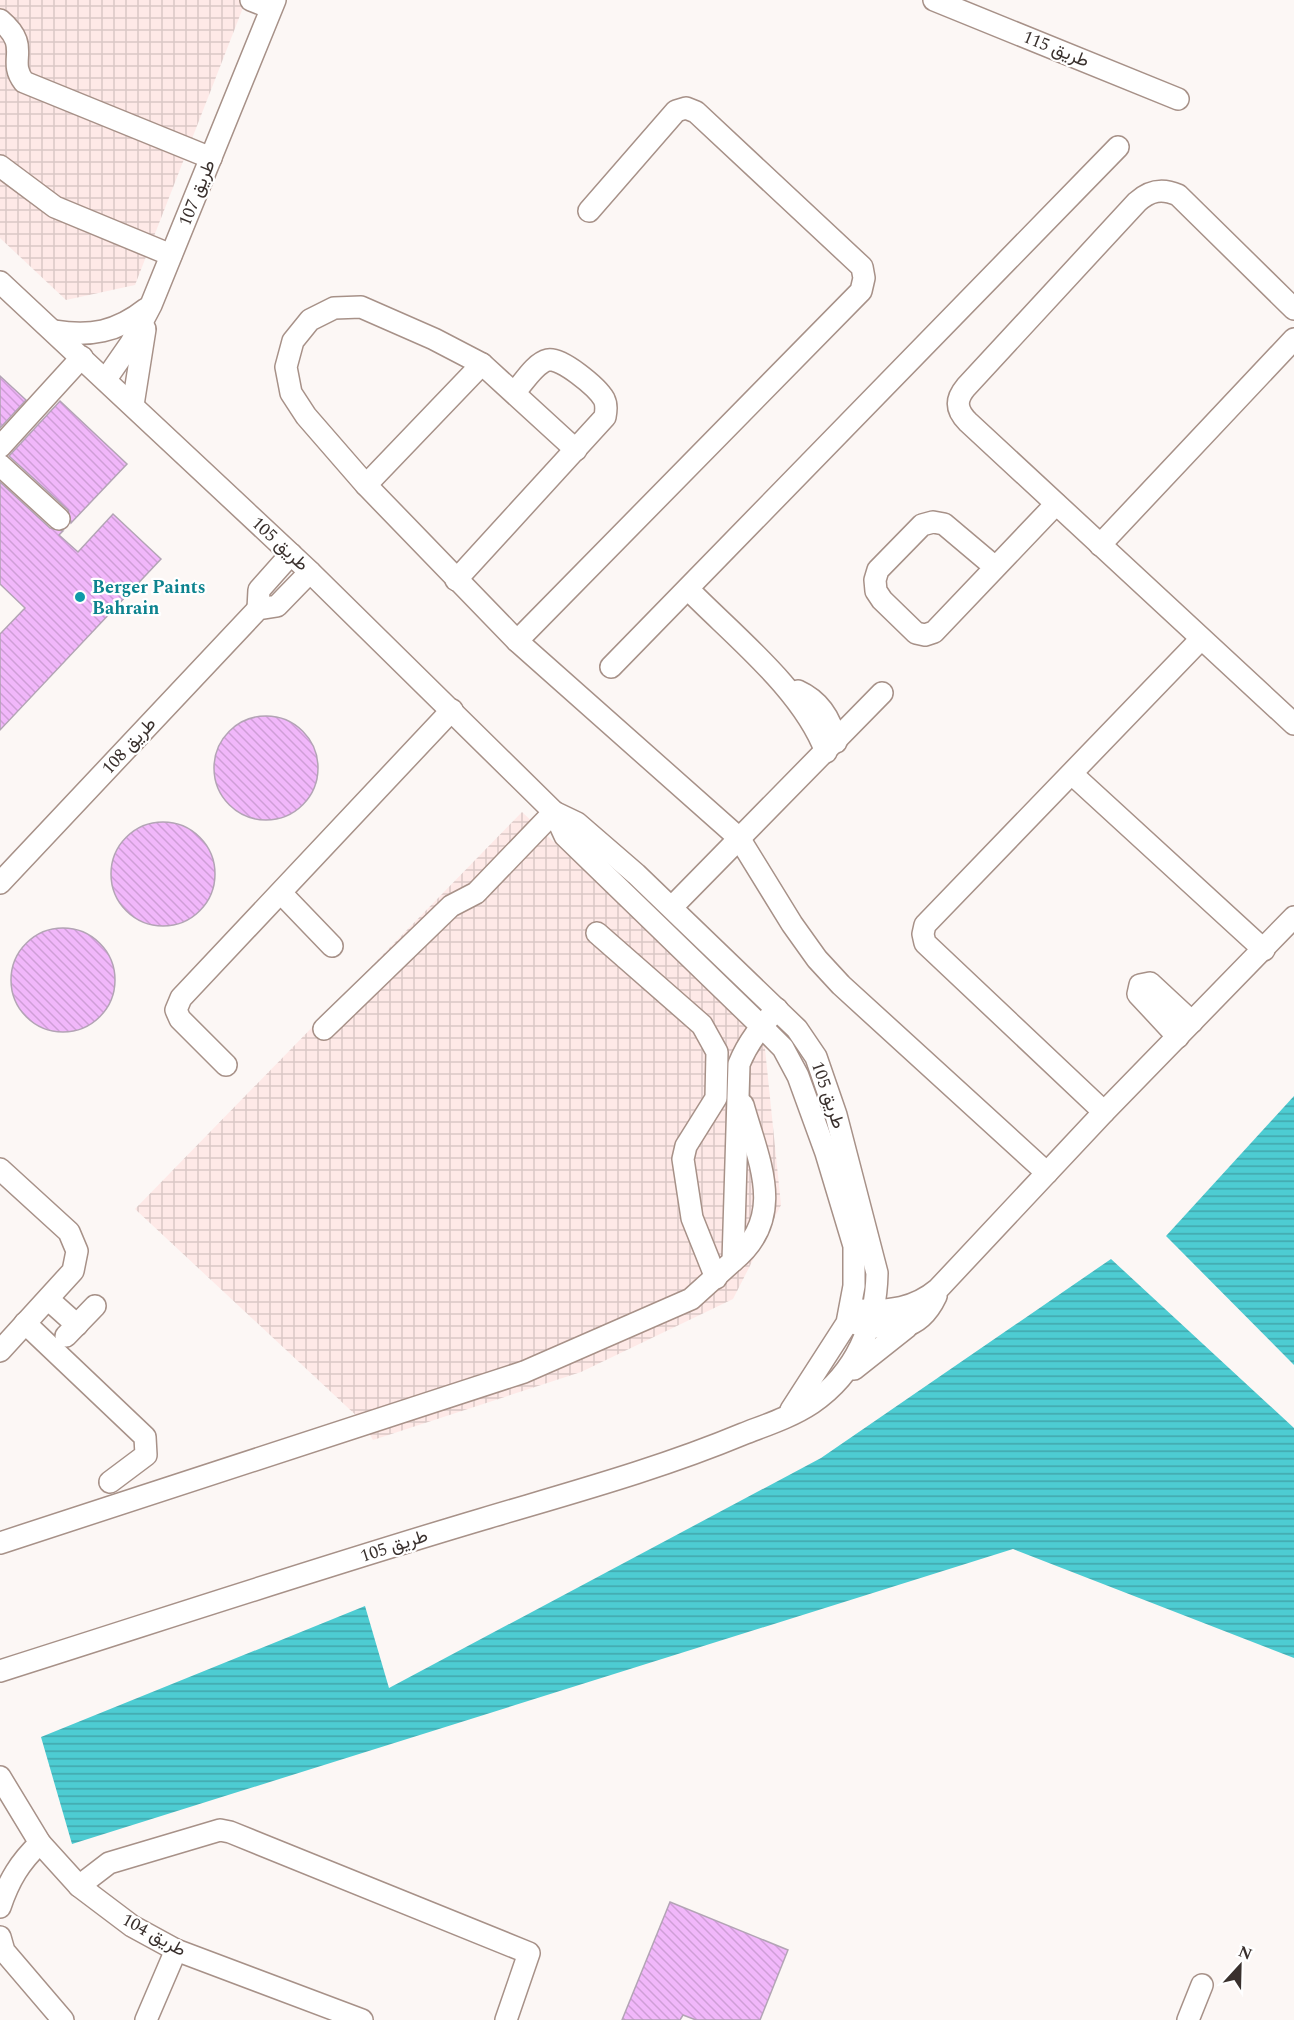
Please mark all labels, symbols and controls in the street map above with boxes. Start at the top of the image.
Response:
street label: طريق 115 [1019,23,1093,75]
street label: طريق 107 [171,156,223,230]
street label: طريق 105 [245,510,315,578]
place label: Berger Paints Bahrain [92,574,206,622]
marker: Berger Paints Bahrain [73,590,87,604]
street label: طريق 108 [95,711,163,781]
street label: طريق 105 [804,1058,852,1132]
street label: طريق 105 [357,1522,431,1570]
street label: طريق 104 [117,1906,191,1964]
north arrow [1210,1936,1270,1996]
text: N [1235,1939,1256,1967]

